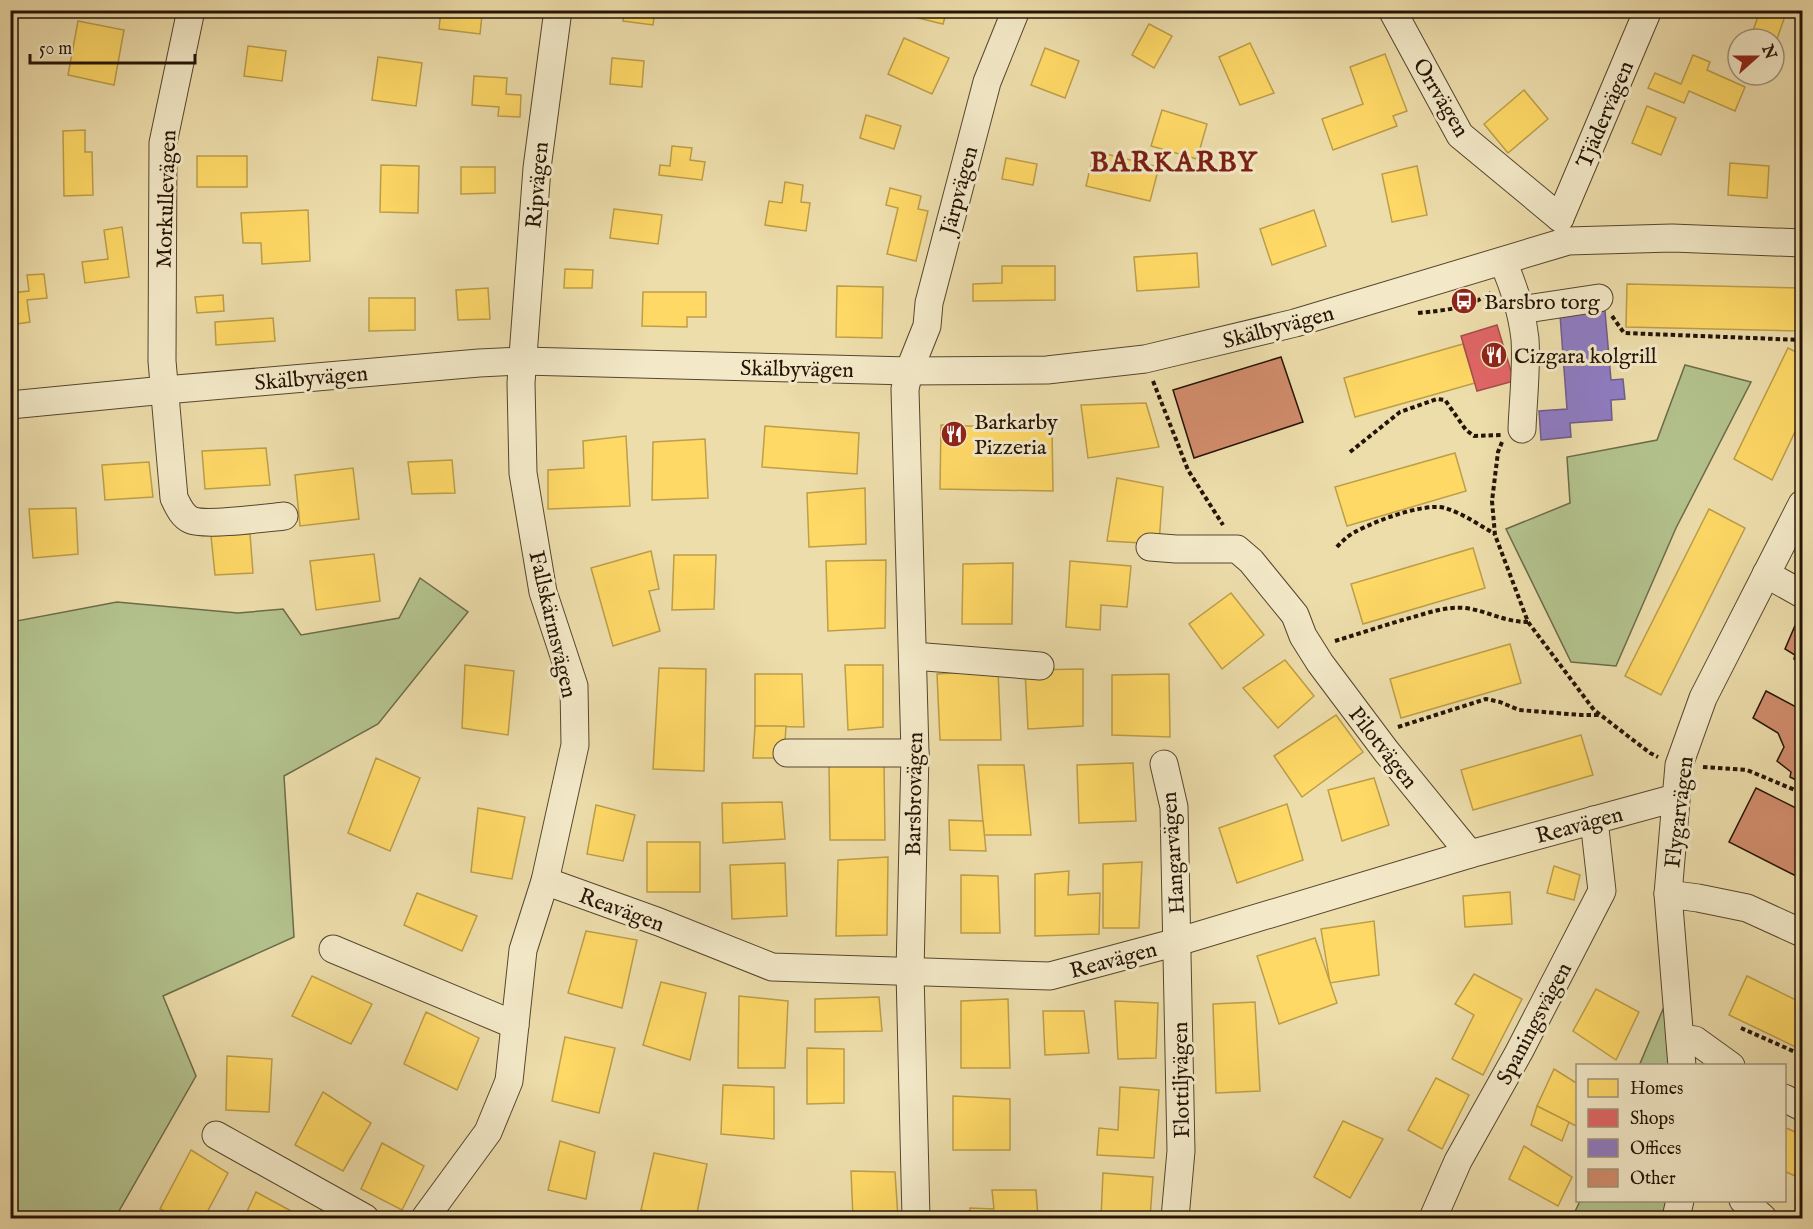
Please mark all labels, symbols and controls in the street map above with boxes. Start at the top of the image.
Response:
scale bar [30,27,195,65]
north arrow [1726,27,1786,87]
text: 50 m [39,38,72,61]
text: N [1756,41,1780,63]
street label: Orrvägen [1406,53,1475,143]
street label: Tjädervägen [1571,57,1641,173]
street label: Morkullevägen [151,129,183,269]
street label: Ripvägen [520,140,556,230]
street label: Järpvägen [934,143,985,241]
district label: BARKARBY [1090,146,1258,181]
bus stop icon: Barsbro torg [1449,286,1479,316]
place label: Barsbro torg [1484,289,1601,317]
street label: Skälbyvägen [1220,300,1337,356]
restaurant icon: Cizgara kolgrill [1479,340,1509,370]
place label: Cizgara kolgrill [1514,343,1657,371]
street label: Skälbyvägen [740,355,854,385]
street label: Skälbyvägen [253,360,369,398]
place label: Barkarby Pizzeria [974,409,1058,462]
restaurant icon: Barkarby Pizzeria [939,419,969,449]
street label: Fallskärmsvägen [522,548,583,701]
street label: Pilotvägen [1342,701,1423,795]
street label: Barsbrovägen [900,731,930,856]
street label: Flygarvägen [1659,754,1701,870]
street label: Hangarvägen [1156,790,1192,915]
street label: Reavägen [1533,801,1626,851]
street label: Reavägen [575,883,668,939]
street label: Reavägen [1067,936,1160,986]
street label: Spaningsvägen [1491,958,1579,1090]
street label: Flottiljvägen [1167,1021,1197,1139]
legend [1576,1064,1786,1202]
text: Homes [1630,1078,1683,1101]
text: Shops [1630,1108,1675,1131]
text: Offices [1630,1138,1681,1161]
text: Other [1630,1168,1676,1191]

